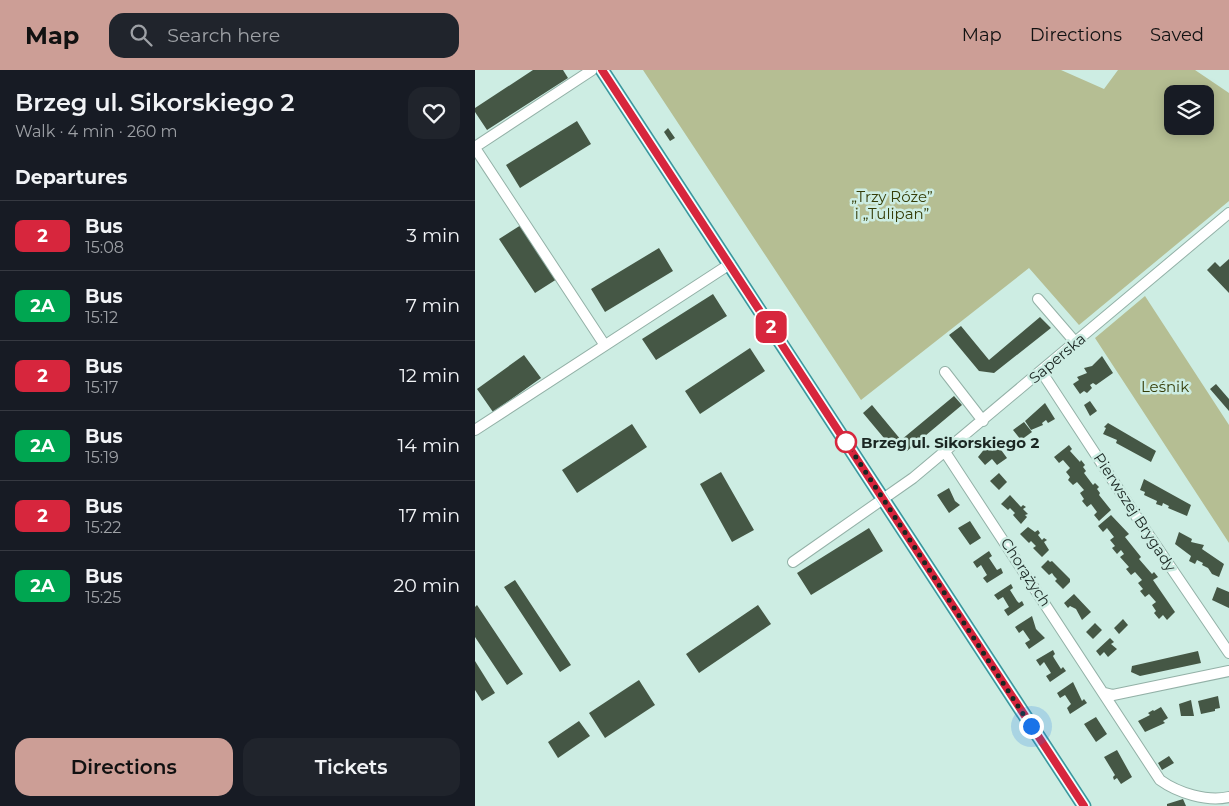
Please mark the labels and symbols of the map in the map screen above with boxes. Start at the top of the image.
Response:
park label: „Trzy Róże” i „Tulipan” [851,187,933,223]
line badge: 2 [755,311,787,343]
street label: Saperska [1025,329,1089,387]
park label: Leśnik [1141,377,1189,396]
marker: Brzeg ul. Sikorskiego 2 [835,431,857,453]
place label: Brzeg ul. Sikorskiego 2 [861,433,1039,452]
street label: Pierwszej Brygady [1090,449,1181,576]
street label: Chorążych [997,534,1055,610]
your location [1019,714,1044,739]

